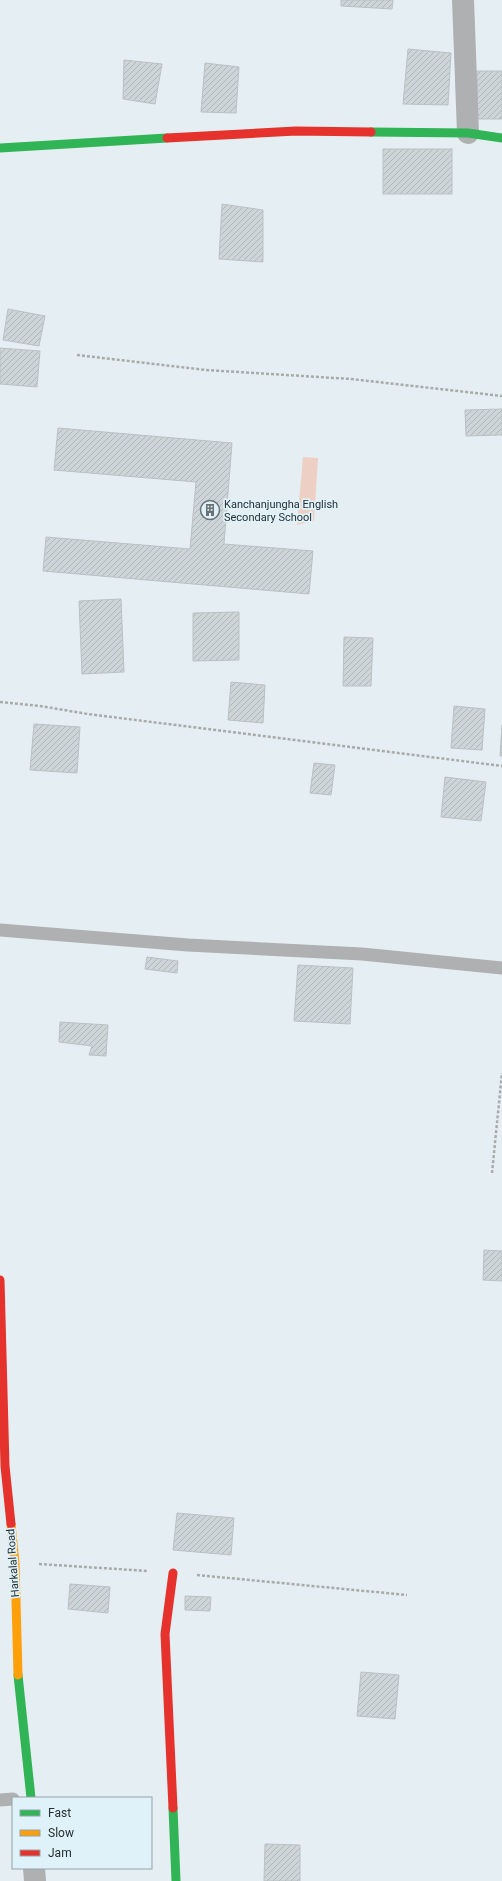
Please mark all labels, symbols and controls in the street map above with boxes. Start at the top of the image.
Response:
place label: Kanchanjungha English Secondary School [224,498,338,524]
building icon: Kanchanjungha English Secondary School [199,499,221,521]
street label: Harkalal Road [4,1528,22,1598]
legend [12,1797,152,1869]
text: Fast [48,1806,71,1820]
text: Slow [48,1826,74,1840]
text: Jam [48,1846,72,1860]

